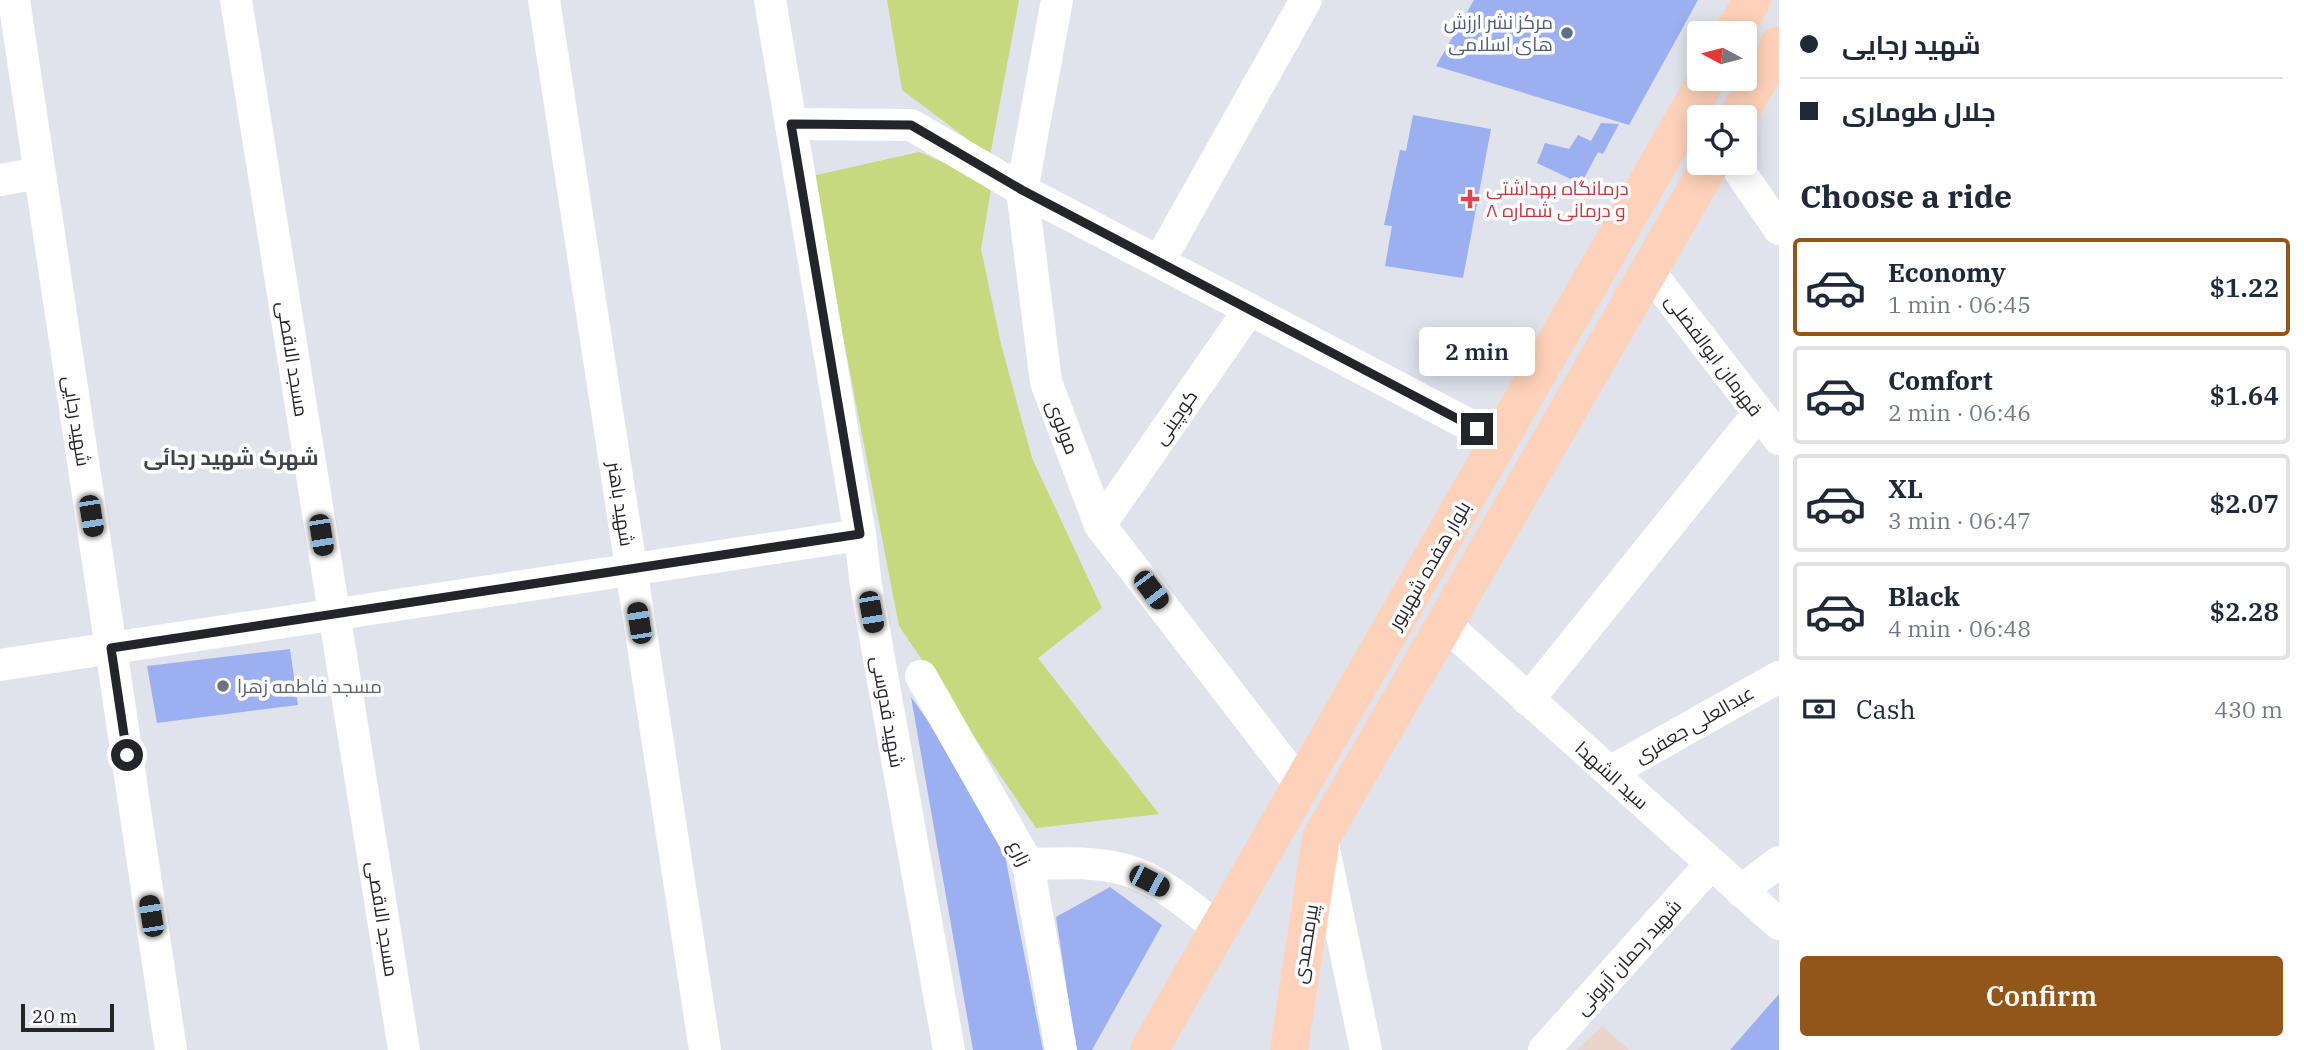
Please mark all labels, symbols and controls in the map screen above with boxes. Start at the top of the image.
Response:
place label: مرکز نشر ارزش های اسلامی [1444,10,1553,56]
north arrow [1687,21,1757,91]
map controls [1687,21,1757,175]
marker: مرکز نشر ارزش های اسلامی [1559,25,1575,41]
text: شهید رجایی [1842,27,1981,61]
text: جلال طوماری [1842,94,1996,128]
button: locate [1687,105,1757,175]
text: Choose a ride [1800,175,2012,217]
place label: درمانگاه بهداشتی و درمانی شماره ۸ [1486,176,1629,222]
marker: درمانگاه بهداشتی و درمانی شماره ۸ [1460,189,1480,209]
text: Economy [1888,255,2006,289]
icon: car [1804,256,1867,319]
text: $1.22 [2210,270,2279,304]
street label: قهرمان ابوالفضلی [1660,289,1768,421]
text: 1 min · 06:45 [1888,289,2031,319]
street label: مسجد الاقصی [272,300,314,418]
callout: 2 min [1419,328,1535,376]
text: 2 min [1445,336,1509,366]
text: Comfort [1888,363,1993,397]
icon: car [1804,364,1867,427]
street label: شهید رجایی [58,374,96,468]
text: $1.64 [2210,378,2279,412]
street label: کوچینی [1148,385,1203,450]
street label: مولوی [1042,396,1084,458]
text: 2 min · 06:46 [1888,397,2031,427]
route end [1461,413,1493,445]
district label: شهرک شهید رجائی [144,443,319,471]
street label: شهید باهنر [602,459,640,548]
text: XL [1888,471,1923,505]
icon: car [1804,472,1867,535]
text: $2.07 [2210,486,2279,520]
car [78,494,105,538]
street label: بلوار هفده شهریور [1382,496,1475,634]
text: 3 min · 06:47 [1888,505,2031,535]
car [308,513,335,557]
car [1130,567,1173,613]
text: Black [1888,579,1960,613]
icon: car [1804,580,1867,643]
car [858,589,885,635]
text: $2.28 [2210,594,2279,628]
car [626,601,653,645]
text: 4 min · 06:48 [1888,613,2031,643]
street label: شهید قدوسی [866,654,910,770]
place label: مسجد فاطمه زهرا [237,674,382,698]
marker: مسجد فاطمه زهرا [215,678,231,694]
street label: عبدالعلی جعفری [1630,680,1758,768]
icon: cash [1800,690,1838,728]
text: Cash [1856,692,1916,726]
text: 430 m [2214,694,2283,724]
street label: سید الشهدا [1570,736,1654,814]
route start [111,739,143,771]
street label: زارع [1002,836,1036,871]
street label: مسجد الاقصی [362,860,404,978]
car [1126,862,1173,900]
car [138,894,165,938]
street label: شهید رحمان آربونی [1570,894,1686,1020]
street label: پیرمحمدی [1287,903,1324,986]
button: Confirm [1800,956,2283,1036]
scale bar [21,1001,114,1033]
text: 20 m [32,1004,77,1028]

